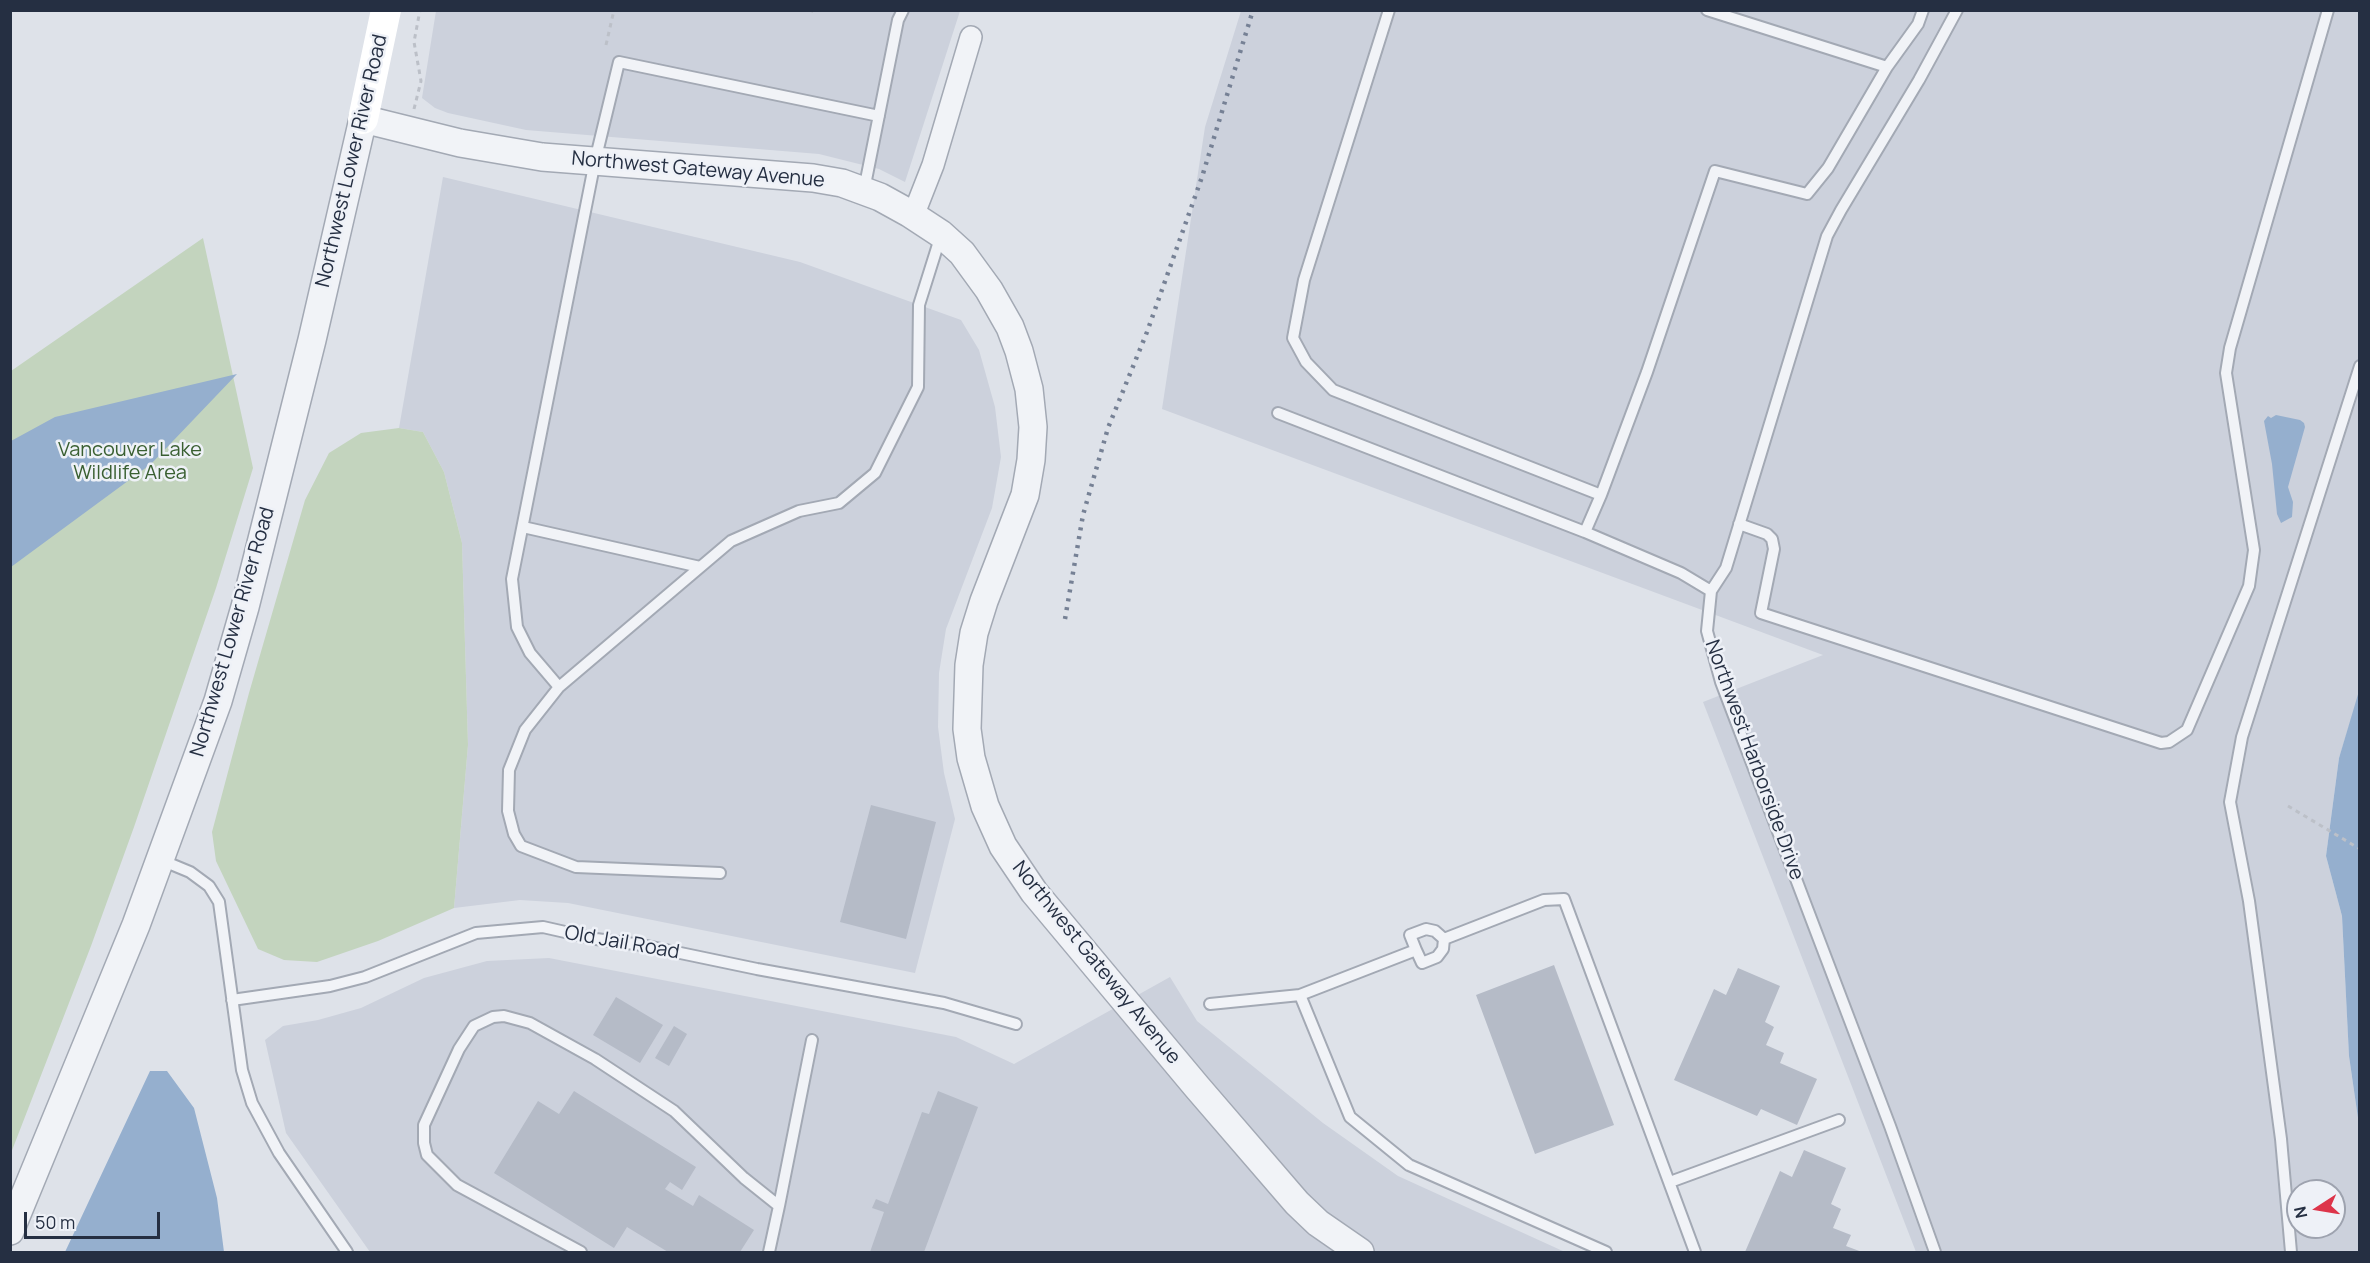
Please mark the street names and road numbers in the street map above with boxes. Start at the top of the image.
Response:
street label: Northwest Lower River Road [311,32,393,290]
street label: Northwest Gateway Avenue [570,147,826,193]
street label: Northwest Lower River Road [186,504,280,760]
street label: Northwest Harborside Drive [1699,637,1809,883]
street label: Northwest Gateway Avenue [1007,857,1185,1069]
street label: Old Jail Road [563,921,681,965]

